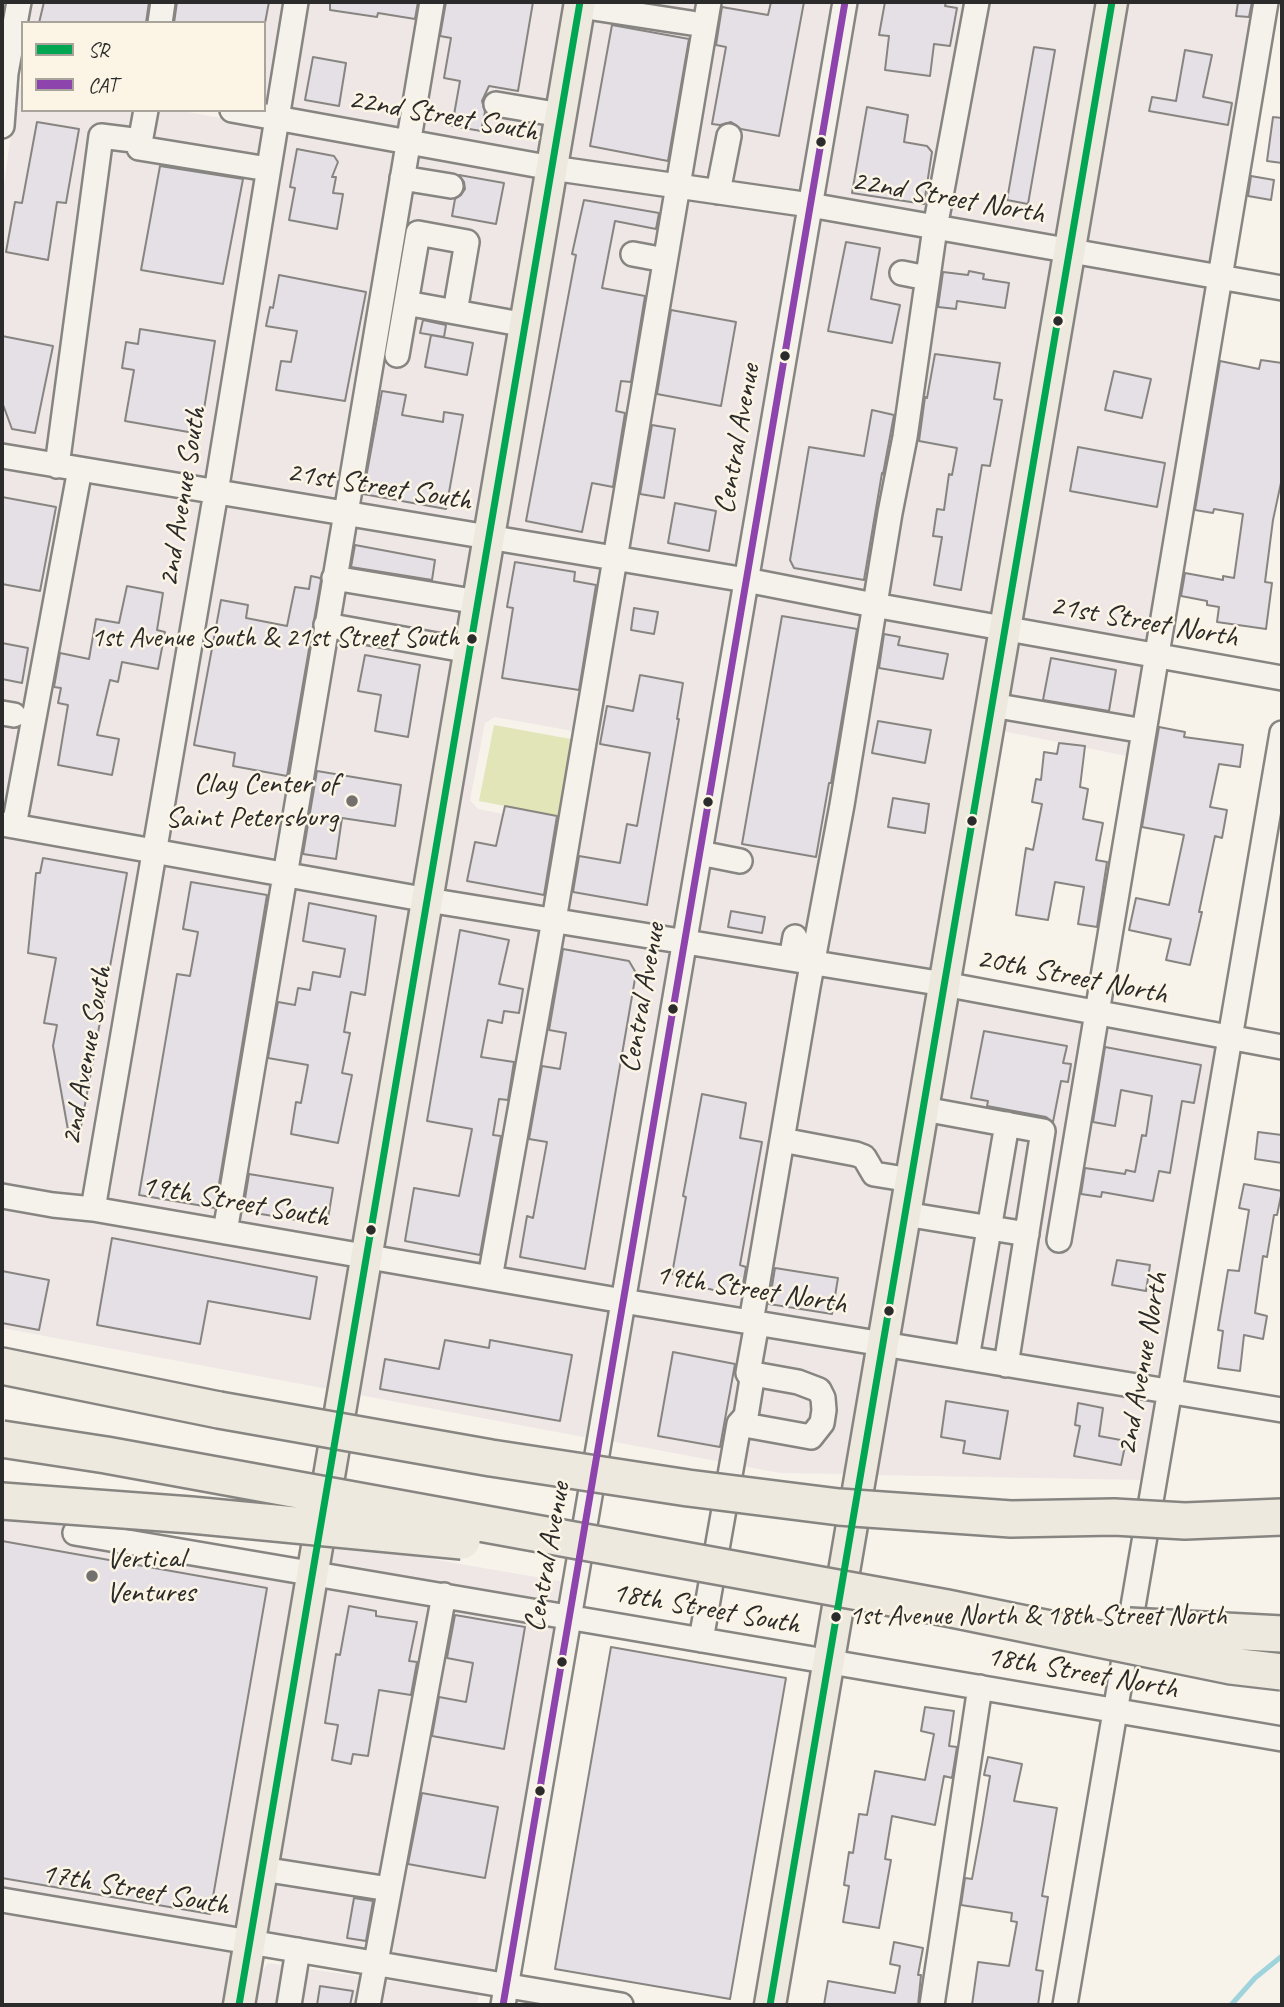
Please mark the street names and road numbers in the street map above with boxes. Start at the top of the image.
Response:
street label: 22nd Street South [345,82,541,150]
street label: 22nd Street North [849,163,1047,233]
street label: Central Avenue [707,361,769,517]
street label: 2nd Avenue South [151,404,215,590]
street label: 21st Street South [284,455,474,519]
street label: 21st Street North [1047,588,1241,656]
street label: Central Avenue [612,920,674,1076]
street label: 20th Street North [974,941,1170,1013]
street label: 2nd Avenue South [53,963,121,1149]
street label: 19th Street South [138,1168,332,1236]
street label: 19th Street North [653,1257,849,1323]
street label: 2nd Avenue North [1109,1270,1177,1458]
street label: Central Avenue [517,1479,579,1635]
street label: 18th Street South [609,1575,803,1643]
street label: 18th Street North [984,1638,1180,1708]
street label: 17th Street South [38,1856,232,1924]

